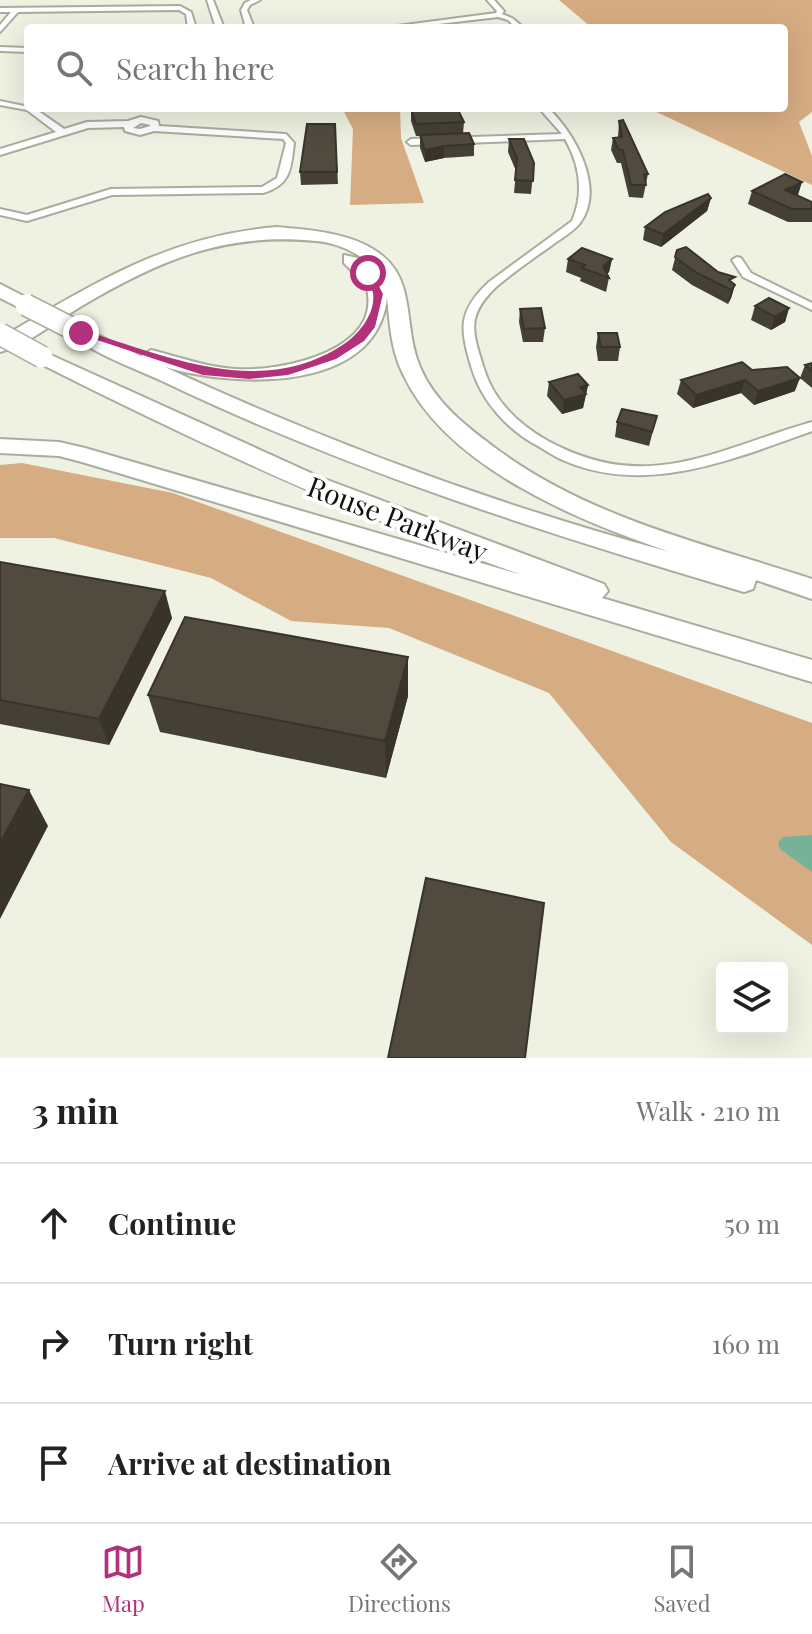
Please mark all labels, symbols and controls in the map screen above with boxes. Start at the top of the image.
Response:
search box [24,24,788,112]
icon: search [52,46,96,90]
text: Search here [116,48,275,88]
route start [350,255,386,291]
route end [63,315,99,351]
street label: Rouse Parkway [303,467,493,569]
map controls [716,962,788,1034]
button: layers [716,962,788,1034]
text: 3 min [32,1087,119,1133]
text: Walk · 210 m [636,1093,780,1128]
icon: ahead [32,1201,76,1245]
text: Continue [108,1203,236,1243]
text: 50 m [724,1206,780,1241]
icon: right [32,1321,76,1365]
text: Turn right [108,1323,253,1363]
text: 160 m [712,1326,780,1361]
icon: arrive [32,1441,76,1485]
text: Arrive at destination [108,1443,391,1483]
tab: Map [101,1540,145,1618]
tab: Directions [348,1540,451,1618]
tab: Saved [653,1540,711,1618]

